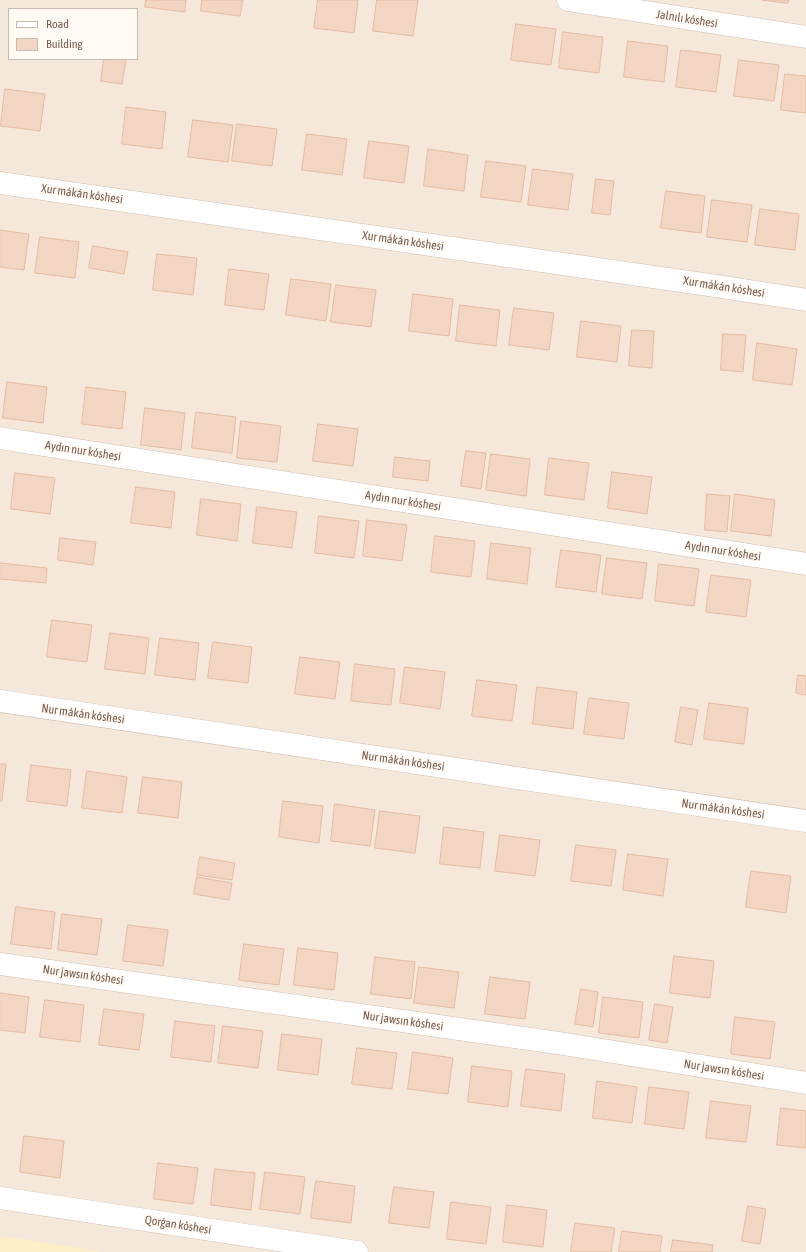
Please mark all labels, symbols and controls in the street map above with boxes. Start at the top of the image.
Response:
street label: Jalnılı kóshesi [655,7,719,31]
legend [8,8,138,60]
text: Road [46,17,69,31]
text: Building [46,37,83,51]
street label: Xur mákán kóshesi [40,181,124,207]
street label: Xur mákán kóshesi [361,228,445,254]
street label: Xur mákán kóshesi [682,273,766,301]
street label: Aydın nur kóshesi [44,438,122,464]
street label: Aydın nur kóshesi [364,488,442,514]
street label: Aydın nur kóshesi [684,538,762,564]
street label: Nur mákán kóshesi [41,701,125,727]
street label: Nur mákán kóshesi [361,748,445,774]
street label: Nur mákán kóshesi [681,796,765,822]
street label: Nur jawsın kóshesi [42,962,124,988]
street label: Nur jawsın kóshesi [362,1008,444,1034]
street label: Nur jawsın kóshesi [683,1057,765,1083]
street label: Qorǵan kóshesi [144,1213,212,1237]

